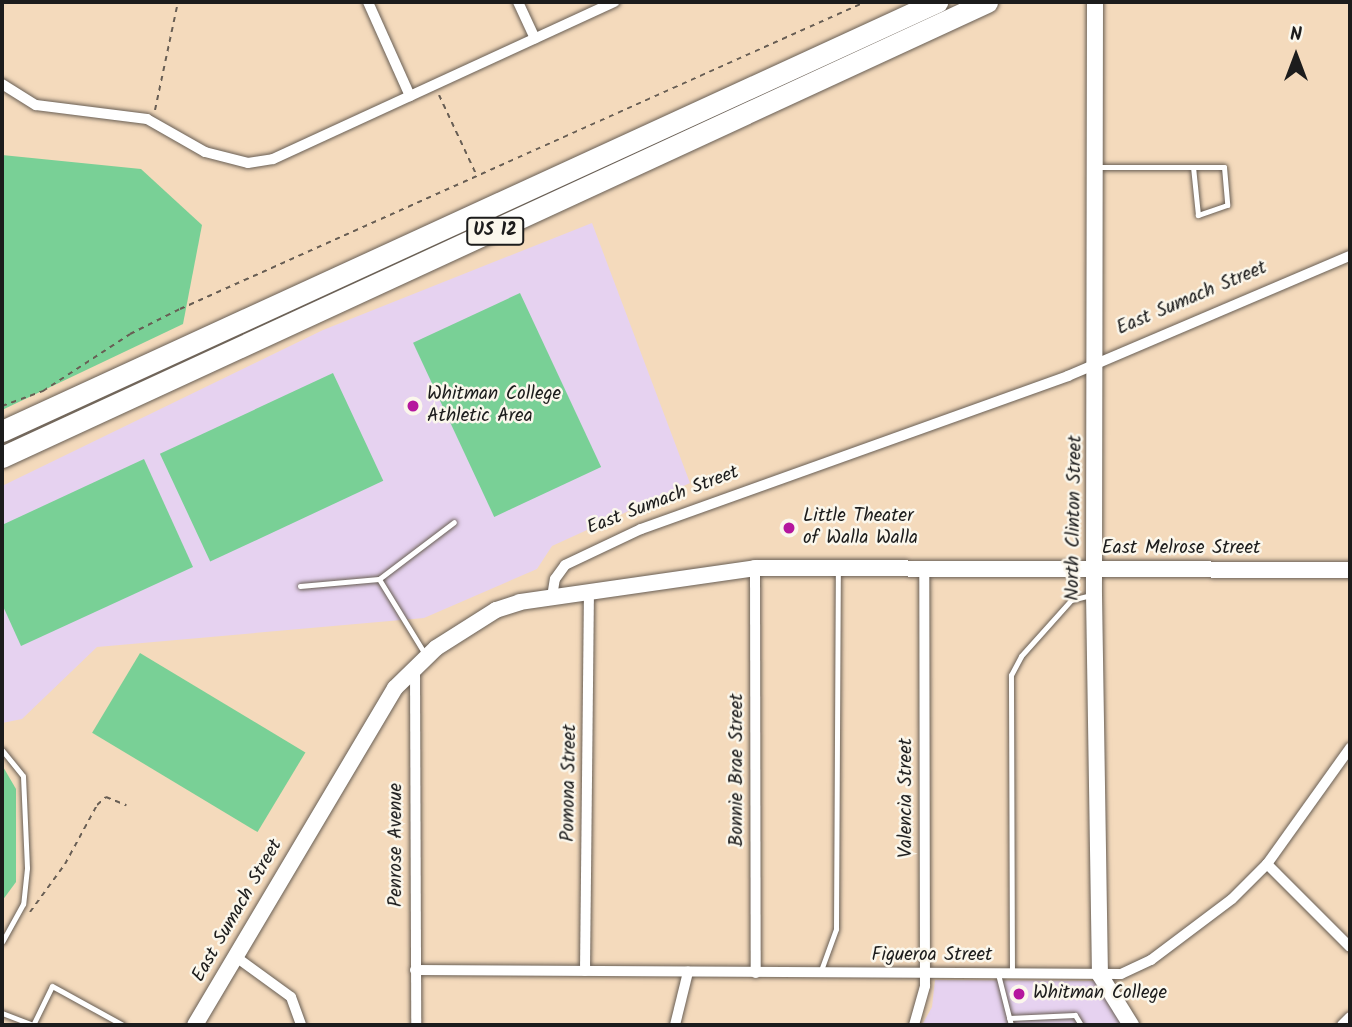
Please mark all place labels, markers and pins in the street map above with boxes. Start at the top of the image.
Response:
place label: Whitman College Athletic Area [427,384,561,428]
marker: Whitman College Athletic Area [405,398,421,414]
place label: Little Theater of Walla Walla [803,506,918,550]
marker: Little Theater of Walla Walla [781,520,797,536]
place label: Whitman College [1033,983,1167,1005]
marker: Whitman College [1011,986,1027,1002]

